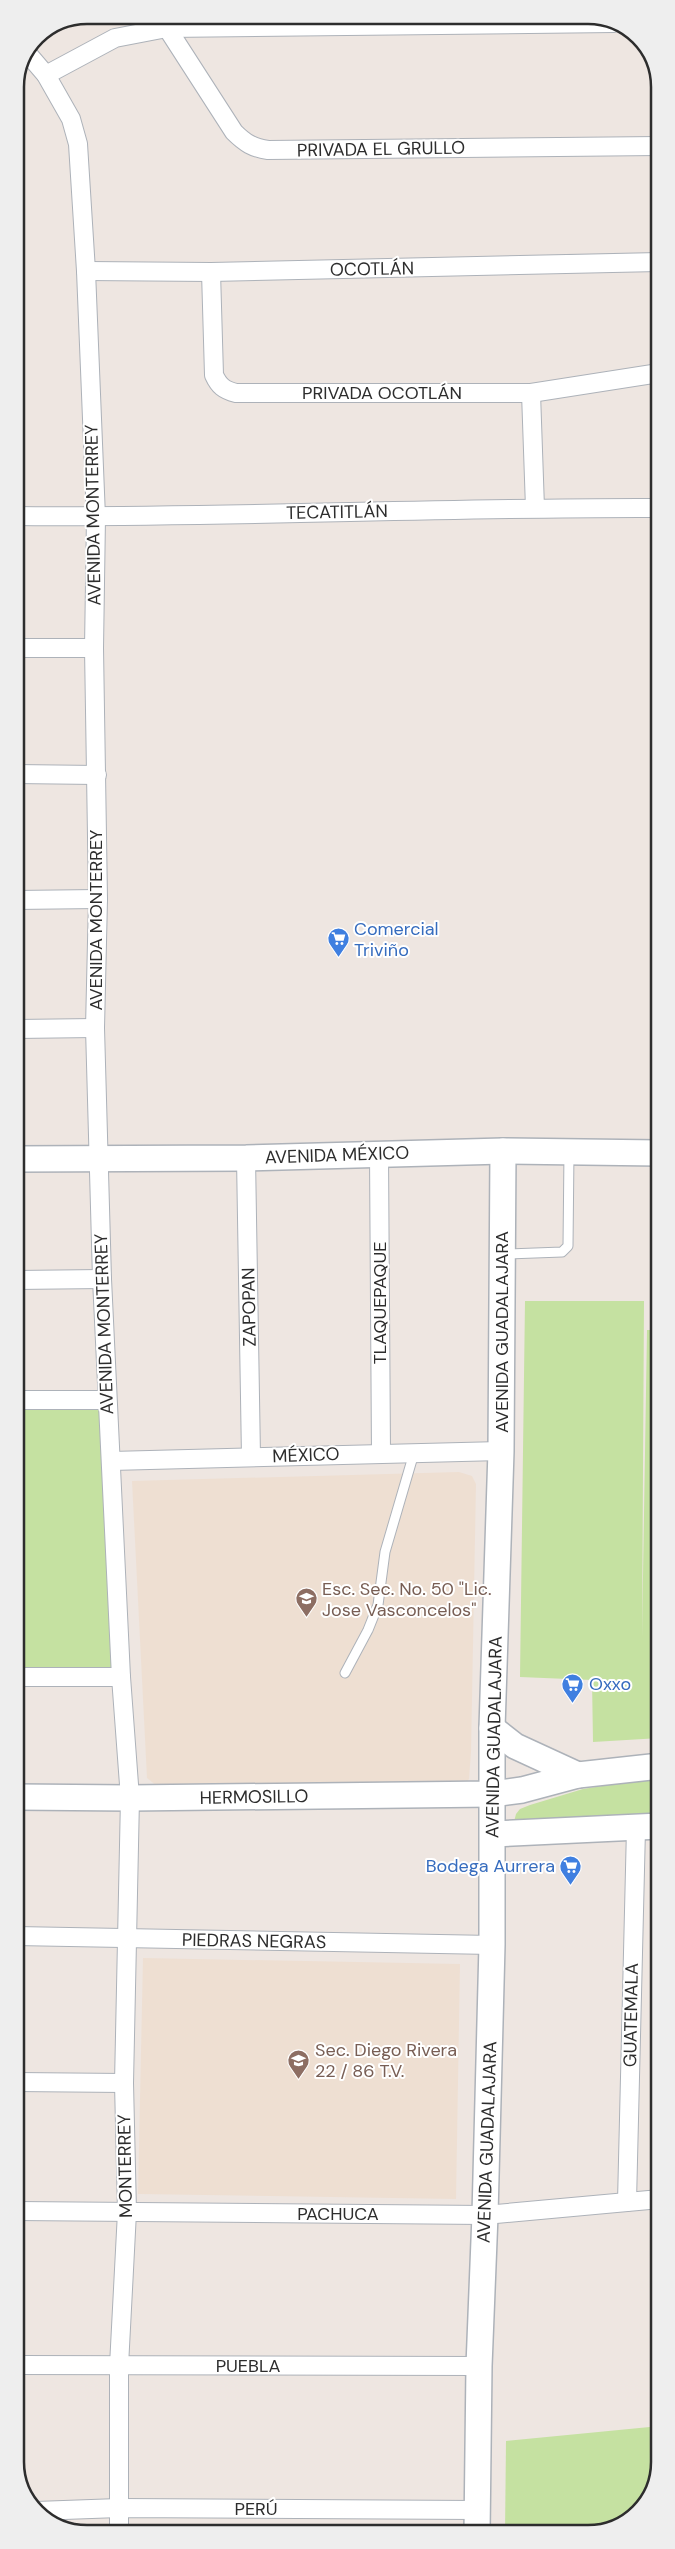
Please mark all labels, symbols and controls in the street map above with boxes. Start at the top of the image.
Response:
street label: PRIVADA EL GRULLO [297,136,465,162]
street label: OCOTLÁN [330,256,414,282]
street label: PRIVADA OCOTLÁN [302,381,462,405]
street label: AVENIDA MONTERREY [79,424,107,606]
street label: TECATITLÁN [286,499,388,525]
street label: AVENIDA MONTERREY [84,829,108,1011]
place label: Comercial Triviño [354,917,439,962]
supermarket icon: Comercial Triviño [326,927,350,958]
street label: AVENIDA MÉXICO [264,1140,410,1170]
street label: AVENIDA GUADALAJARA [490,1231,514,1433]
street label: AVENIDA MONTERREY [89,1233,119,1415]
street label: TLAQUEPAQUE [368,1242,392,1364]
street label: ZAPOPAN [236,1267,262,1347]
street label: MÉXICO [272,1442,340,1468]
place label: Esc. Sec. No. 50 "Lic. Jose Vasconcelos" [322,1577,492,1622]
school or university icon: Esc. Sec. No. 50 "Lic. Jose Vasconcelos" [294,1587,318,1618]
street label: AVENIDA GUADALAJARA [480,1636,508,1838]
supermarket icon: Oxxo [561,1672,585,1703]
place label: Oxxo [589,1672,631,1696]
street label: HERMOSILLO [200,1784,309,1810]
place label: Bodega Aurrera [426,1854,555,1878]
supermarket icon: Bodega Aurrera [559,1854,583,1885]
street label: PIEDRAS NEGRAS [182,1928,326,1954]
street label: GUATEMALA [618,1963,644,2067]
place label: Sec. Diego Rivera 22 / 86 T.V. [315,2038,457,2083]
street label: AVENIDA GUADALAJARA [471,2041,503,2243]
school or university icon: Sec. Diego Rivera 22 / 86 T.V. [287,2048,311,2079]
street label: MONTERREY [112,2113,138,2218]
street label: PACHUCA [297,2202,379,2226]
street label: PUEBLA [216,2354,280,2378]
street label: PERÚ [234,2497,278,2521]

